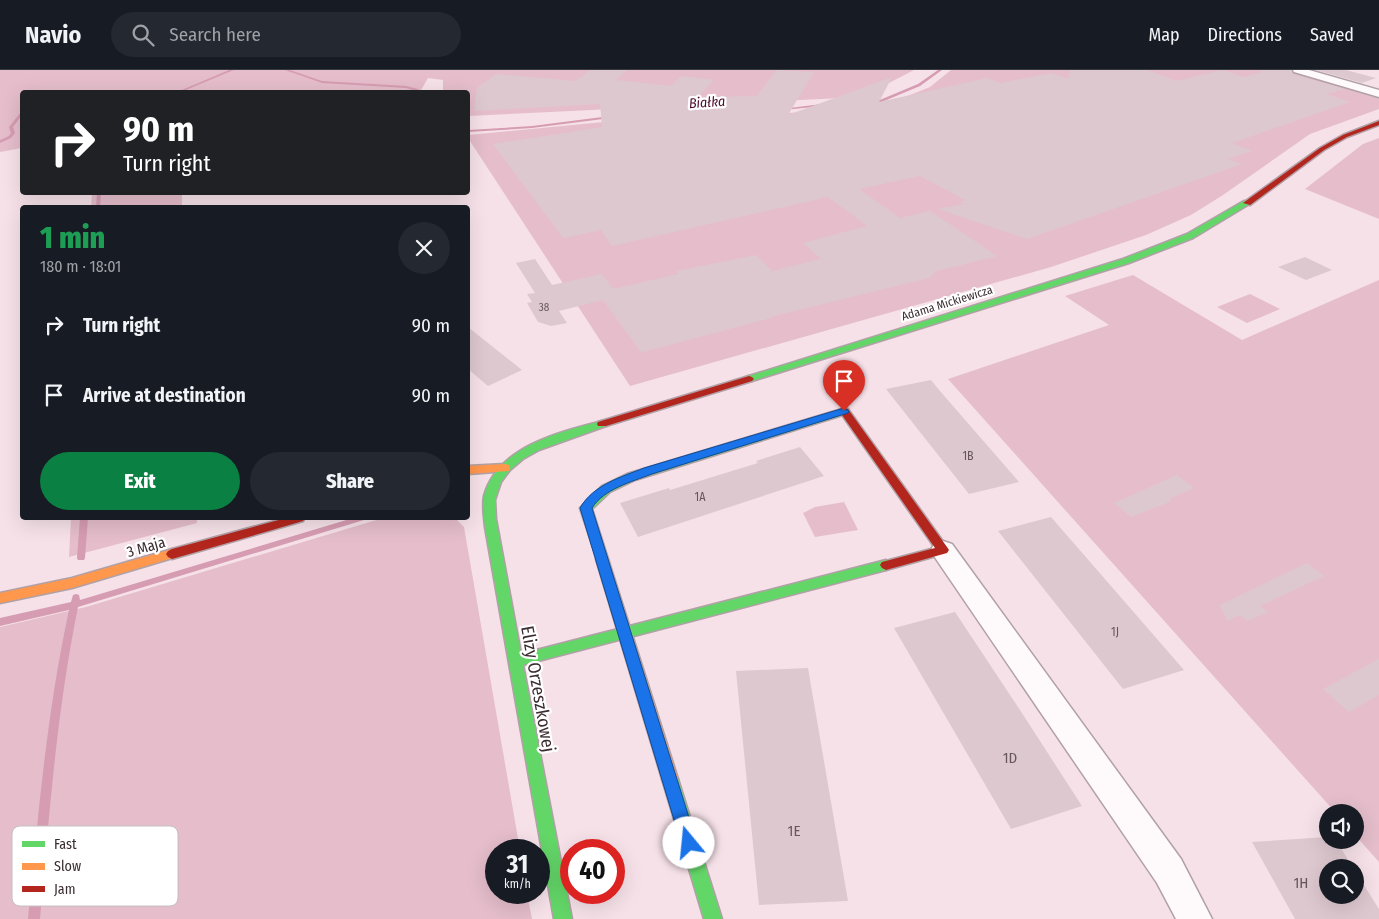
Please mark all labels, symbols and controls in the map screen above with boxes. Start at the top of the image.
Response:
search box [111,12,461,57]
text: Navio [25,21,81,49]
icon: search [129,21,157,49]
text: Search here [169,23,261,46]
text: Map [1148,24,1180,46]
text: Directions [1208,24,1282,46]
text: Saved [1310,24,1354,46]
water label: Białka [688,93,726,112]
text: 90 m [123,108,194,150]
icon: right [40,110,105,175]
text: Turn right [123,150,211,177]
text: 1 min [40,220,105,256]
button: close [398,222,450,274]
text: 180 m · 18:01 [40,257,121,276]
street label: Adama Mickiewicza [900,282,994,323]
house number: 38 [539,301,550,314]
icon: right [40,311,68,339]
text: Turn right [83,314,160,337]
text: 90 m [412,314,450,337]
pin [823,360,865,411]
icon: arrive [830,367,858,395]
icon: arrive [40,381,68,409]
text: Arrive at destination [83,384,246,407]
text: 90 m [412,384,450,407]
house number: 1B [962,449,974,463]
button: Exit [40,452,240,510]
button: Share [250,452,450,510]
house number: 1A [695,490,706,504]
street label: 3 Maja [125,533,167,561]
street label: Elizy Orzeszkowej [516,624,560,754]
house number: 1J [1111,625,1119,639]
house number: 1D [1003,749,1017,767]
map controls [1319,804,1364,904]
button: sound [1319,804,1364,849]
position arrow [662,816,714,868]
house number: 1E [788,822,800,840]
legend [12,826,178,906]
text: Fast [54,836,77,853]
speed limit sign: 40 [560,839,625,904]
text: 31 [507,850,528,880]
text: Slow [54,858,81,875]
button: search [1319,859,1364,904]
house number: 1H [1294,874,1308,892]
text: km/h [504,877,531,891]
text: Jam [54,881,75,898]

